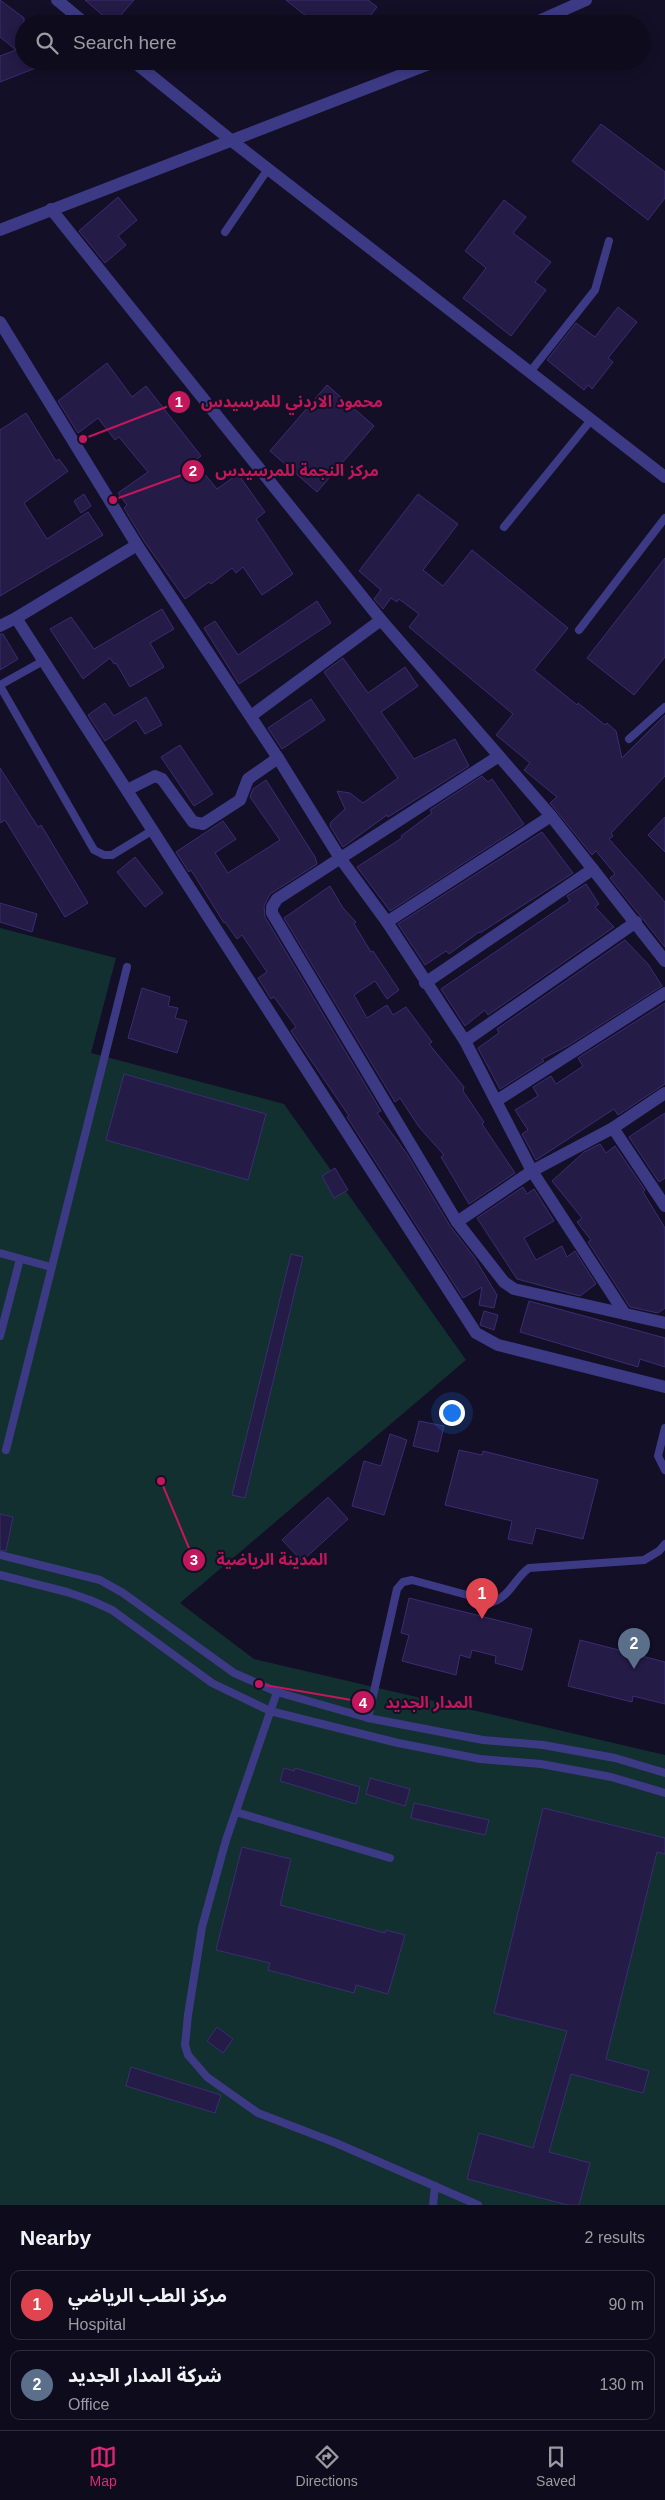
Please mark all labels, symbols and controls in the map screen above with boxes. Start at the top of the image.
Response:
search box [15,15,650,70]
icon: search [33,29,61,57]
text: Search here [73,32,177,53]
callout: محمود الاردني للمرسيدس [166,386,393,417]
text: 1 [175,393,183,410]
text: محمود الاردني للمرسيدس [201,393,383,415]
callout: مركز النجمة للمرسيدس [180,455,389,486]
text: 2 [189,462,197,479]
text: مركز النجمة للمرسيدس [215,462,379,480]
your location [439,1400,465,1426]
callout: المدينة الرياضية [182,1544,338,1575]
text: 3 [190,1551,198,1568]
text: المدينة الرياضية [216,1551,328,1569]
pin: 1 [466,1578,498,1619]
pin: 2 [618,1628,650,1669]
callout: المدار الجديد [350,1687,482,1718]
text: 4 [359,1694,368,1711]
text: المدار الجديد [385,1694,473,1712]
text: Nearby [20,2226,91,2249]
text: 2 results [585,2229,645,2246]
text: مركز الطب الرياضي [68,2285,227,2306]
text: 1 [33,2296,41,2313]
text: 90 m [608,2296,644,2313]
text: Hospital [68,2316,126,2333]
text: شركة المدار الجديد [68,2365,222,2386]
text: 2 [33,2376,41,2393]
text: 130 m [600,2376,644,2393]
text: Office [68,2396,110,2413]
tab: Map [89,2443,117,2489]
tab: Directions [296,2443,358,2489]
tab: Saved [536,2443,576,2489]

